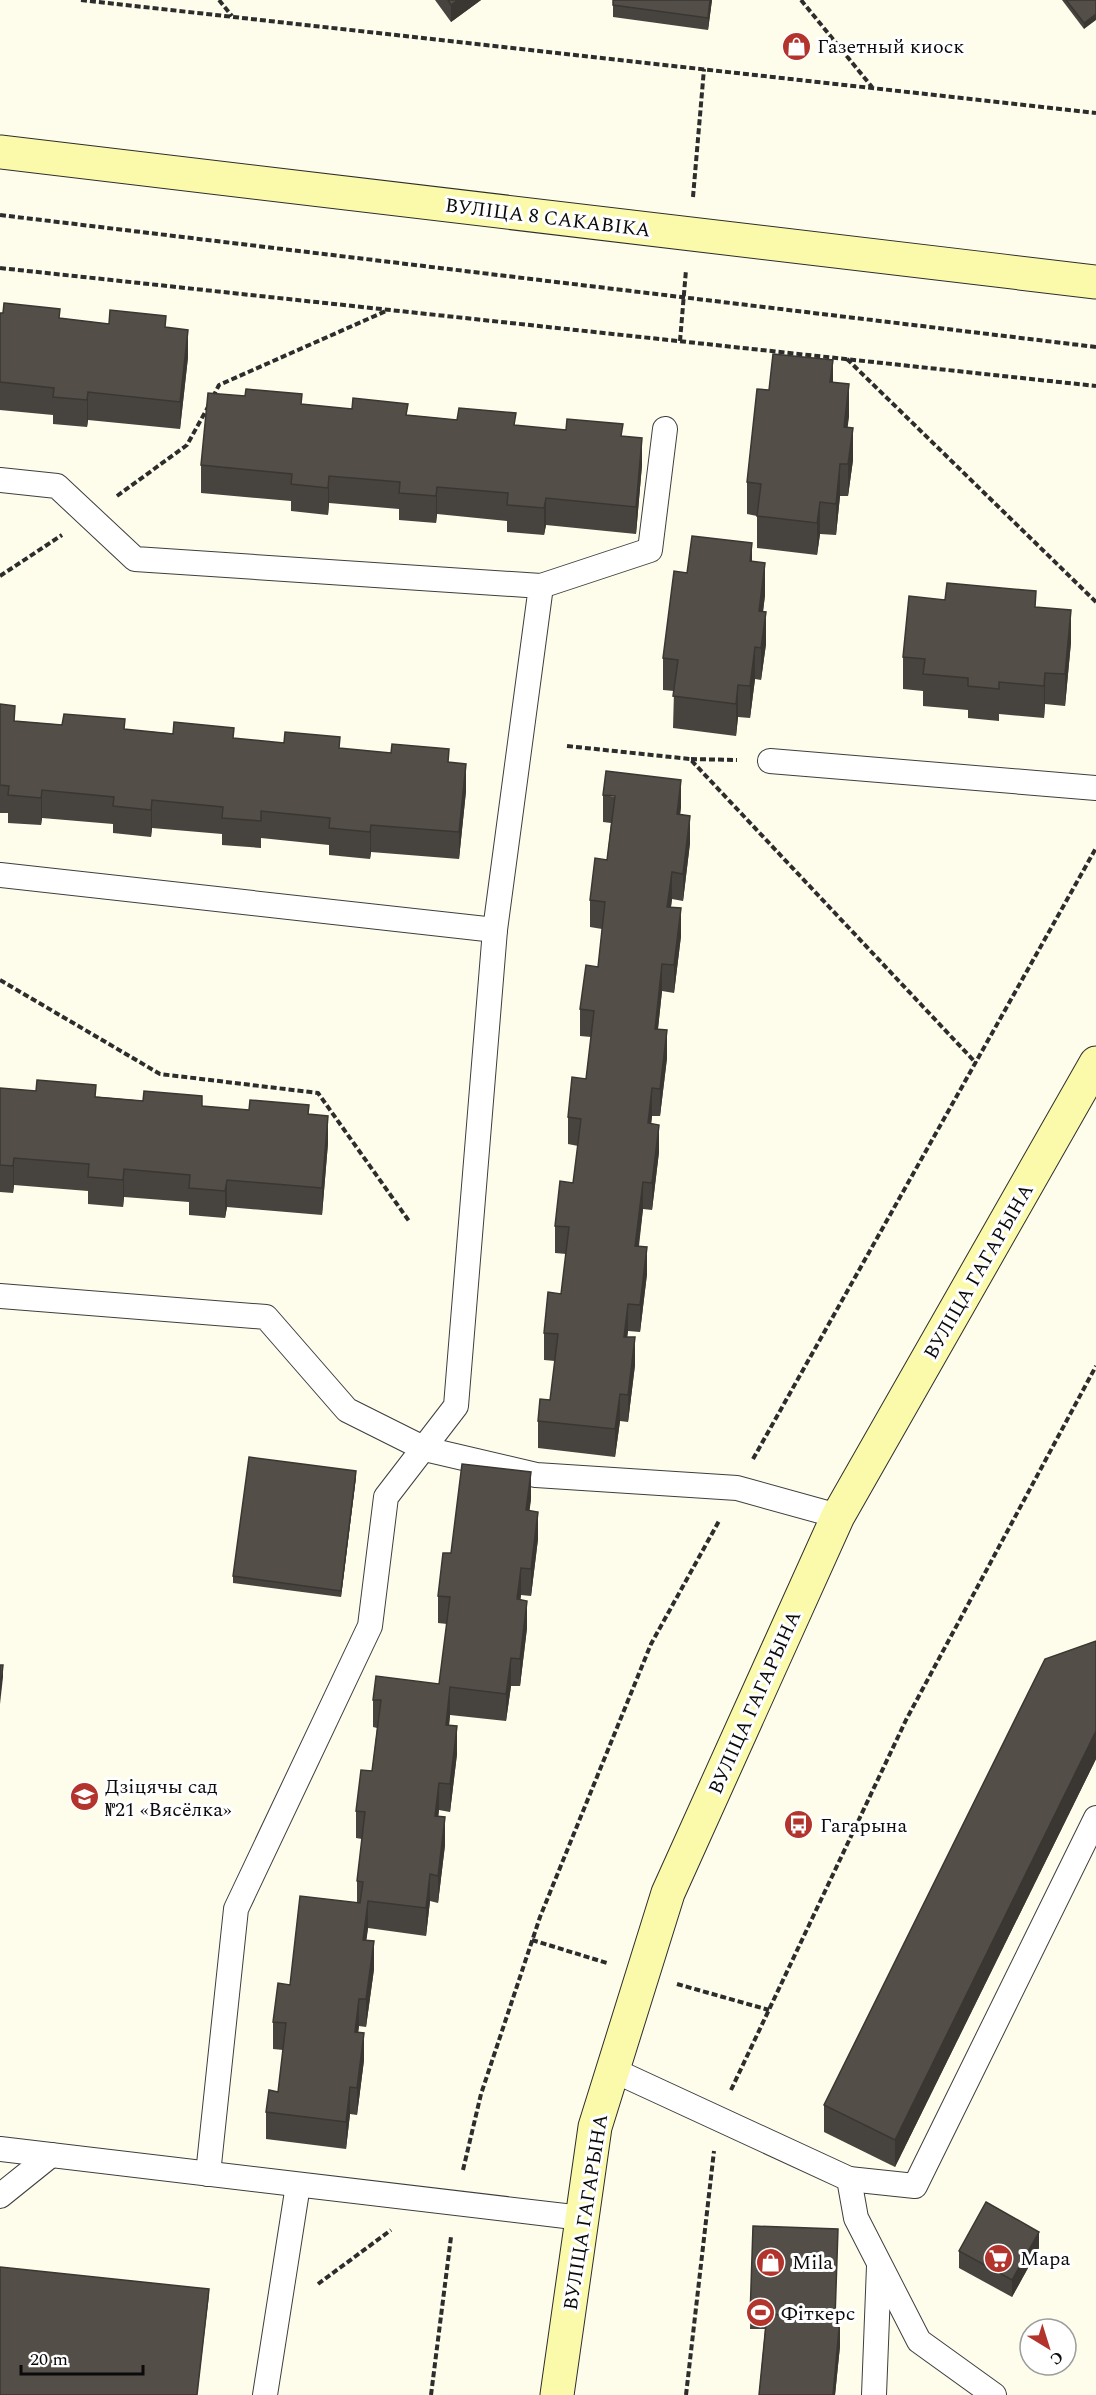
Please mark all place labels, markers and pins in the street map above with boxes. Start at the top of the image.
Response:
shop icon: Газетный киоск [780,30,812,62]
place label: Газетный киоск [817,32,965,62]
place label: Дзіцячы сад №21 «Вясёлка» [105,1772,232,1825]
school or university icon: Дзіцячы сад №21 «Вясёлка» [68,1781,100,1813]
bus stop icon: Гагарына [783,1809,815,1841]
place label: Гагарына [820,1811,907,1841]
supermarket icon: Мара [983,2242,1015,2274]
place label: Мара [1020,2244,1070,2274]
shop icon: Mila [755,2246,787,2278]
place label: Mila [792,2248,833,2278]
sports icon: Фіткерс [744,2297,776,2329]
place label: Фіткерс [781,2299,855,2329]

